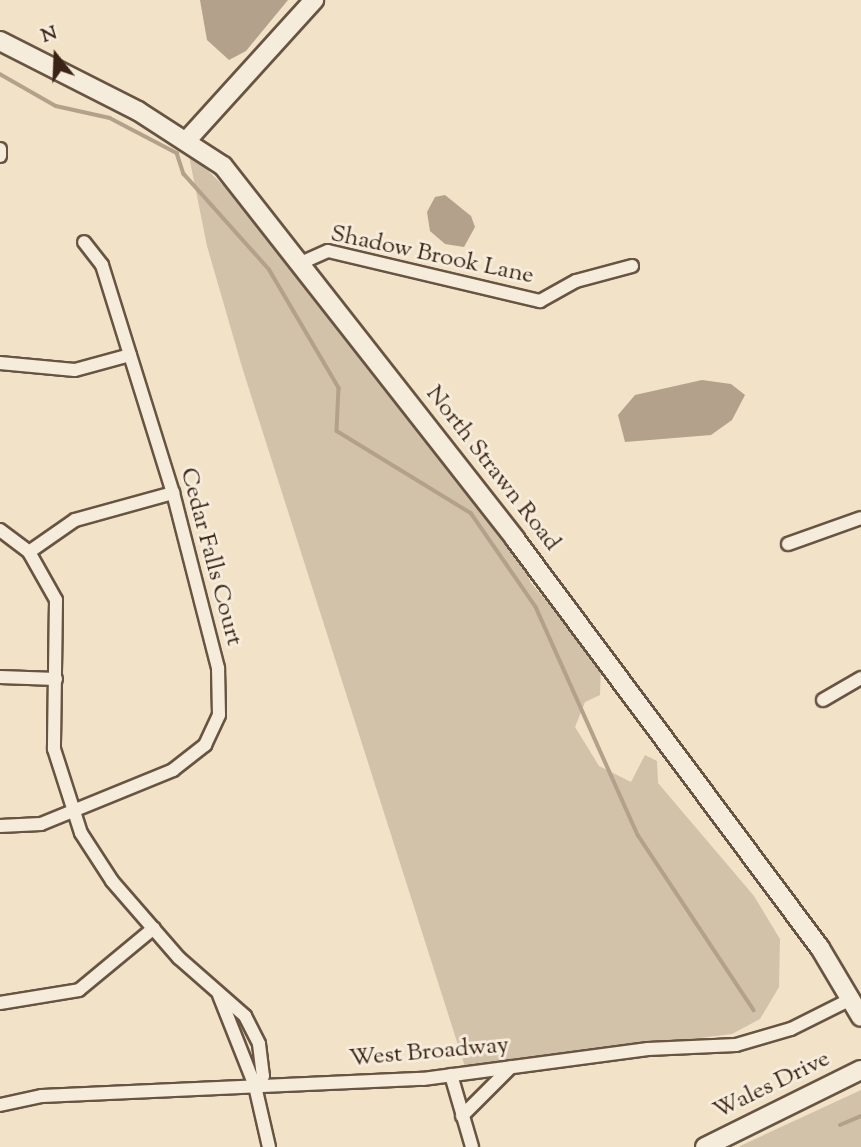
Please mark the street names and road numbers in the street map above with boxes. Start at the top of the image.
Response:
street label: Shadow Brook Lane [328,220,536,292]
street label: North Strawn Road [419,381,565,557]
street label: Cedar Falls Court [172,465,248,649]
street label: West Broadway [348,1032,510,1074]
street label: Wales Drive [709,1045,835,1127]

